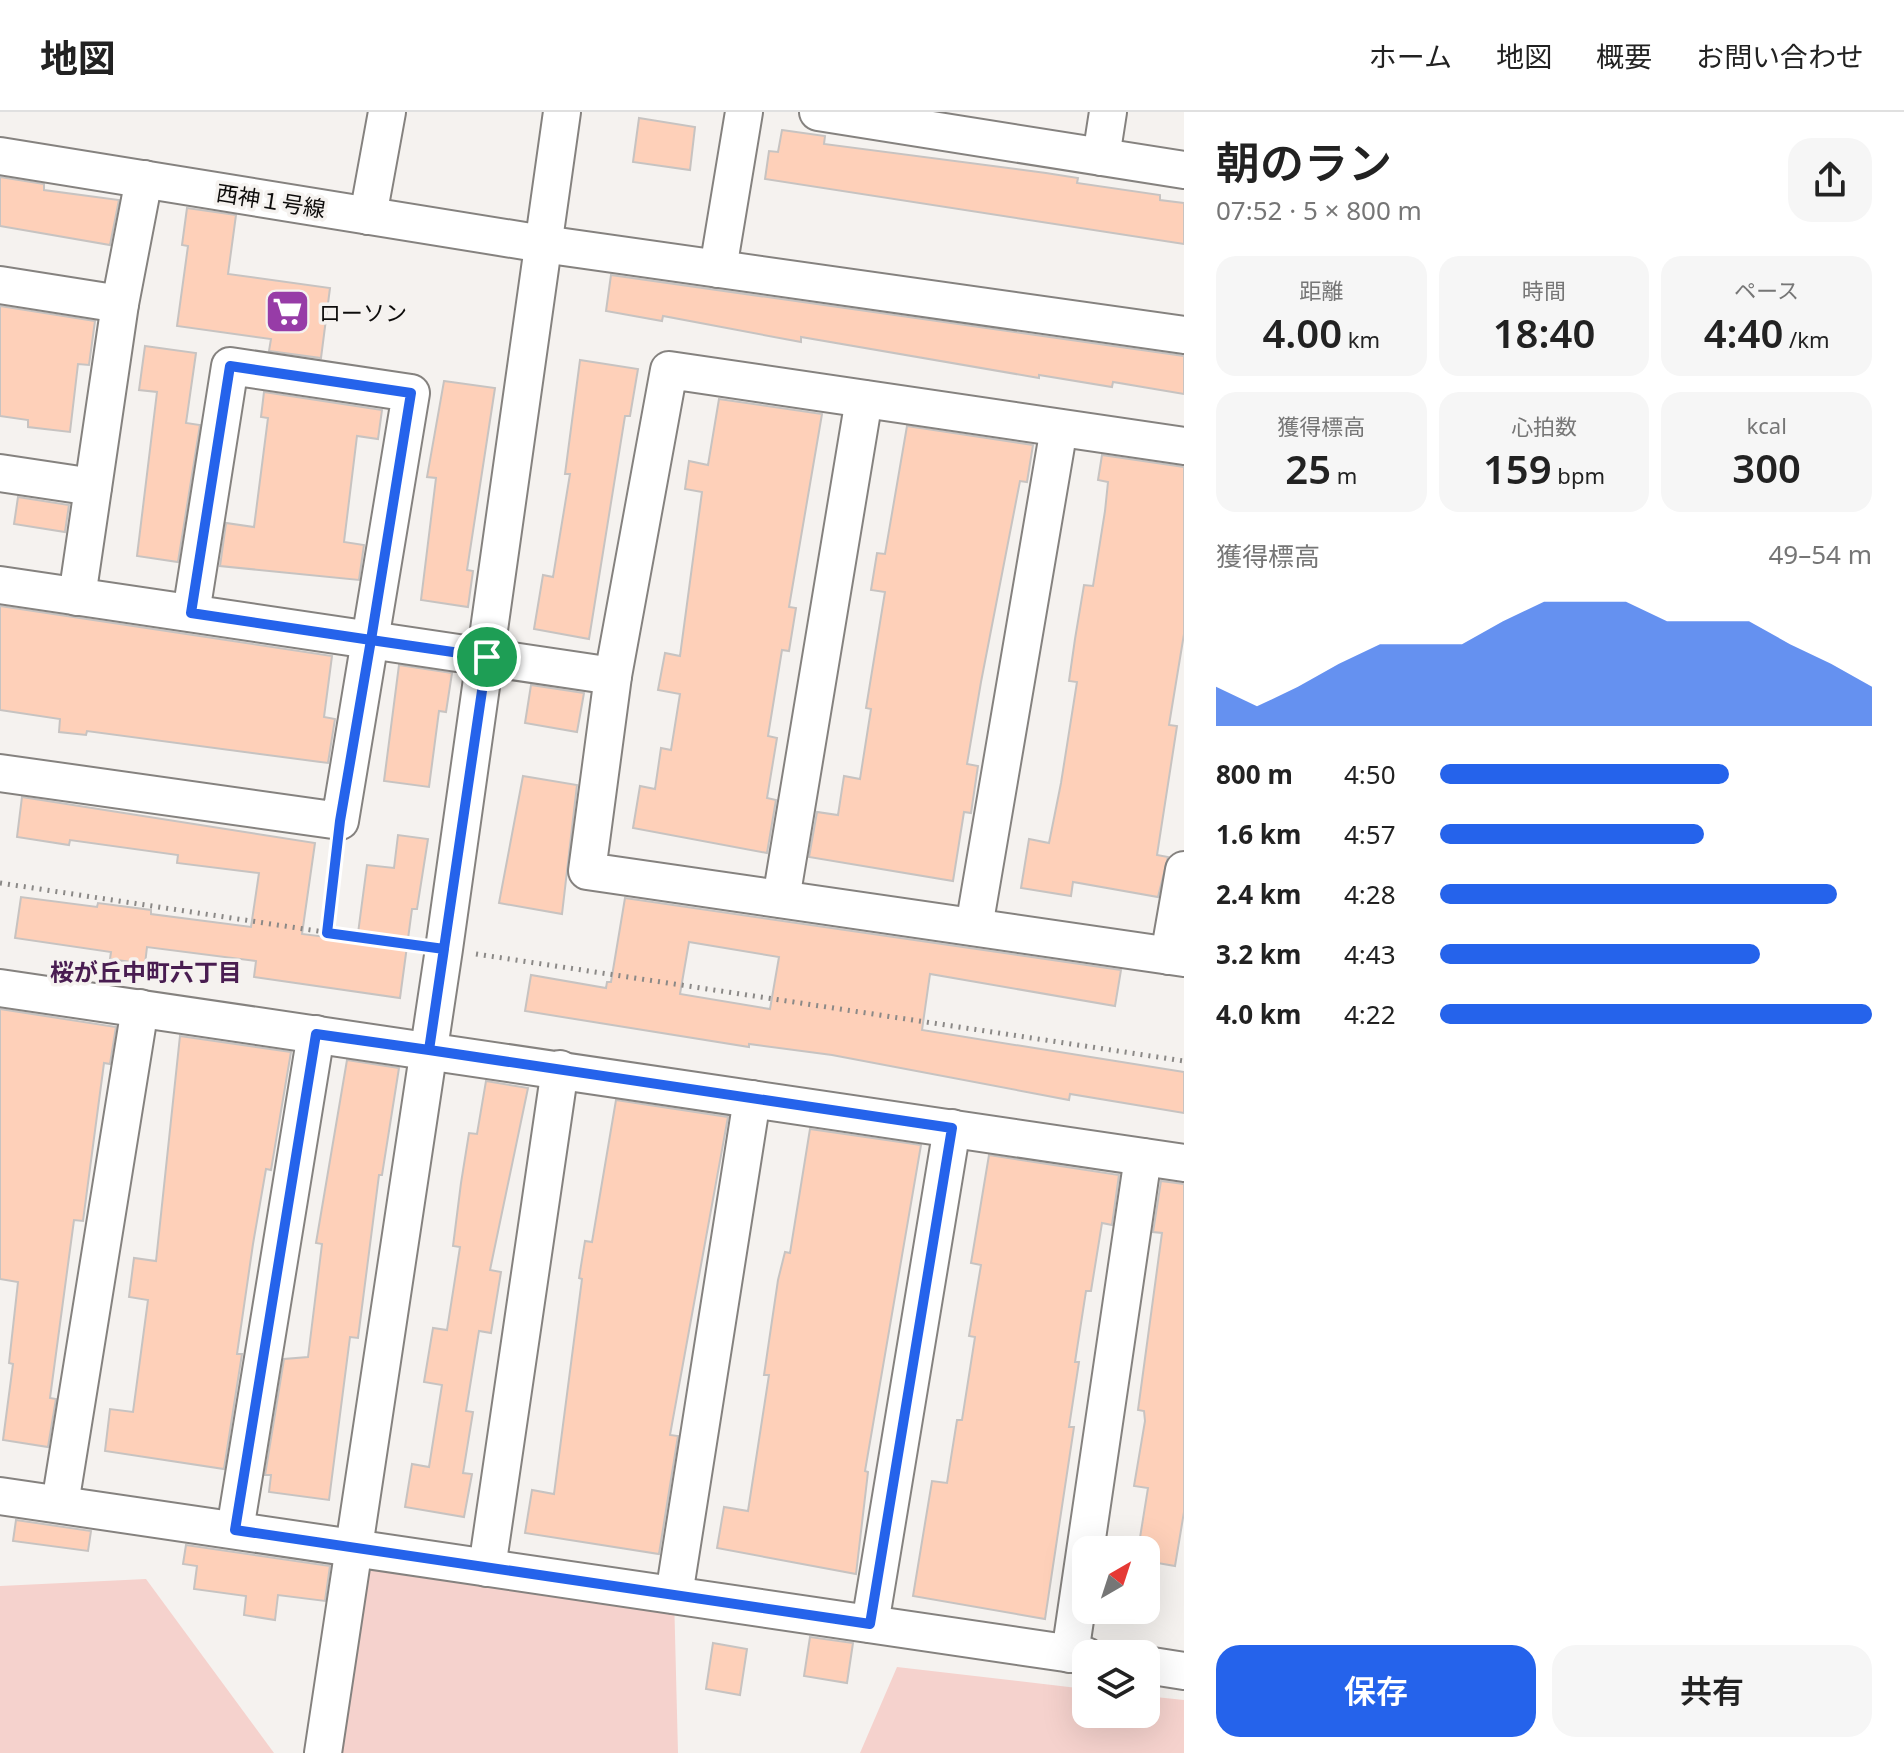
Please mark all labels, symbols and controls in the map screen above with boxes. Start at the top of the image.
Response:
text: 地図 [40,31,116,83]
text: ホーム [1369,37,1452,75]
text: 地図 [1496,37,1552,75]
text: 概要 [1596,37,1652,75]
text: お問い合わせ [1696,37,1864,75]
text: 朝のラン [1216,132,1392,192]
button: share [1788,138,1872,222]
street label: 西神１号線 [214,177,328,223]
text: 07:52 · 5 × 800 m [1216,192,1422,228]
text: 距離 [1299,275,1343,305]
text: 時間 [1522,275,1566,305]
text: ペース [1734,275,1799,305]
supermarket icon: ローソン [264,288,312,336]
place label: ローソン [319,297,407,327]
text: 4.00 [1262,305,1342,360]
text: 18:40 [1493,305,1595,360]
text: 4:40 [1704,305,1783,360]
text: km [1342,324,1380,354]
text: /km [1783,324,1830,354]
text: kcal [1747,410,1787,440]
text: 獲得標高 [1277,411,1365,441]
text: 心拍数 [1511,411,1577,441]
text: 300 [1732,440,1801,495]
text: 25 [1285,441,1331,496]
text: 159 [1483,441,1552,496]
text: m [1331,460,1357,490]
text: bpm [1552,460,1605,490]
text: 49–54 m [1768,536,1872,572]
text: 獲得標高 [1216,538,1320,574]
pin [453,623,521,691]
icon: arrive [465,635,509,679]
text: 800 m [1216,756,1293,792]
text: 4:50 [1344,756,1396,792]
text: 1.6 km [1216,816,1301,852]
text: 4:57 [1344,816,1396,852]
text: 2.4 km [1216,876,1301,912]
text: 4:28 [1344,876,1396,912]
text: 3.2 km [1216,936,1301,972]
text: 4:43 [1344,936,1396,972]
district label: 桜が丘中町六丁目 [50,955,242,988]
text: 4.0 km [1216,996,1301,1032]
text: 4:22 [1344,996,1396,1032]
north arrow [1072,1536,1160,1624]
map controls [1072,1536,1160,1728]
button: layers [1072,1640,1160,1728]
button: 保存 [1216,1645,1536,1737]
button: 共有 [1552,1645,1872,1737]

